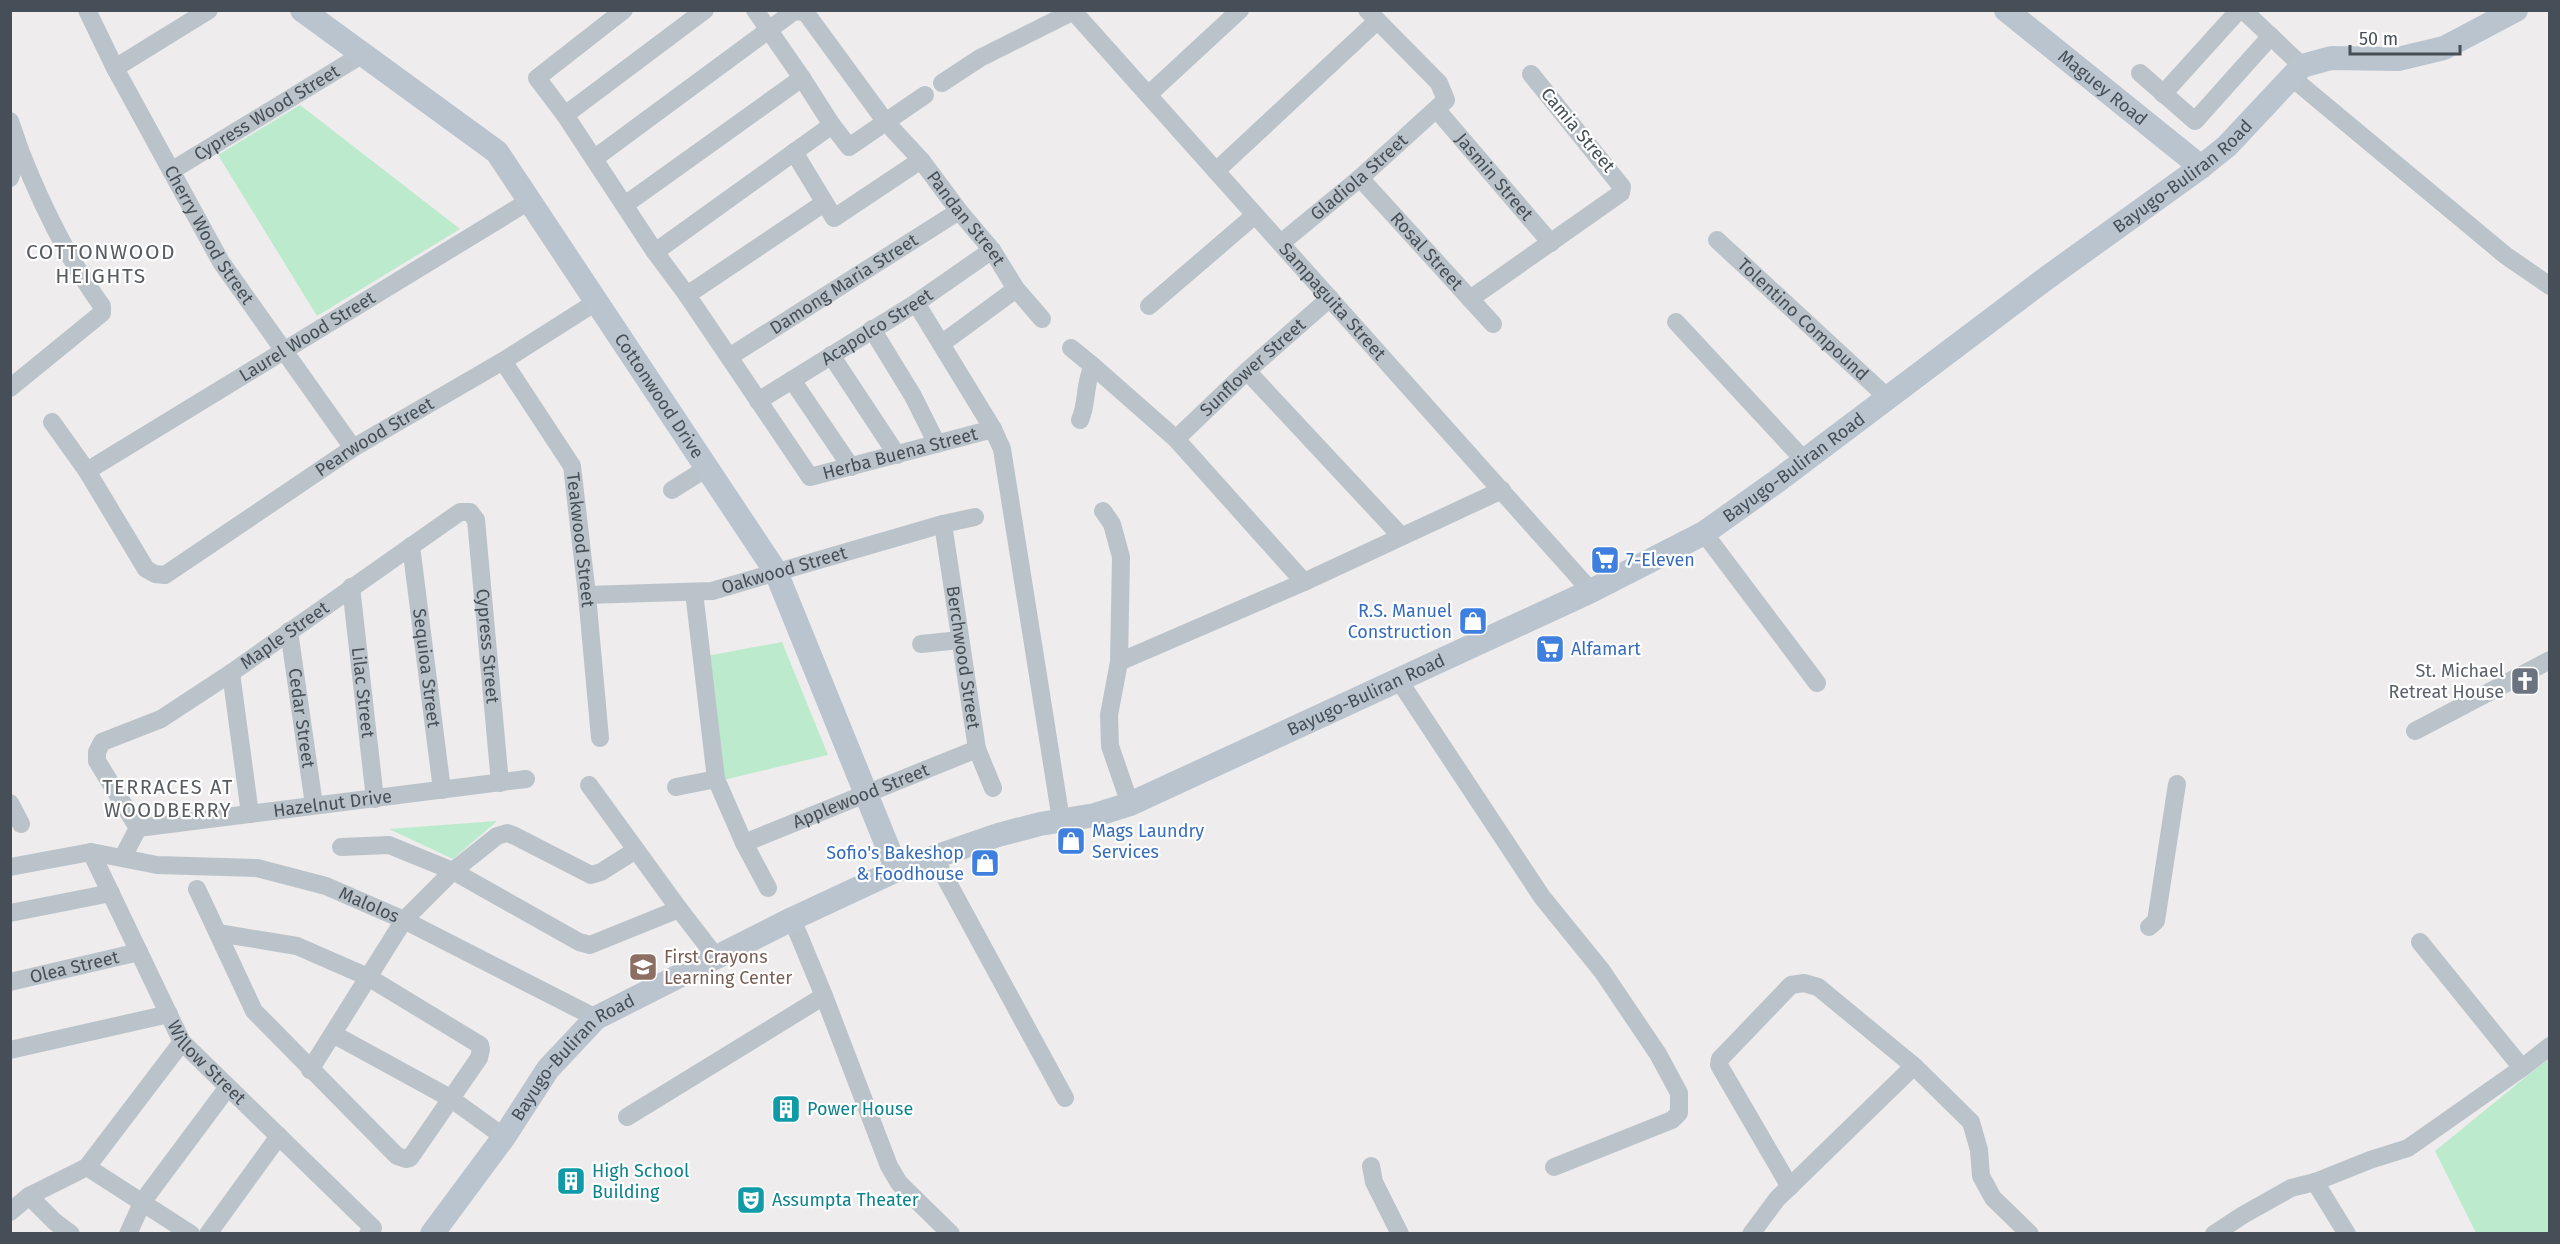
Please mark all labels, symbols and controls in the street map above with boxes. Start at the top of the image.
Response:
scale bar [2350,18,2460,56]
text: 50 m [2359,28,2398,50]
street label: Maguey Road [2054,45,2152,130]
street label: Cypress Wood Street [190,60,344,165]
street label: Camia Street [1536,83,1620,177]
street label: Bayugo-Buliran Road [2109,115,2257,238]
street label: Gladiola Street [1306,129,1412,225]
street label: Jasmin Street [1451,129,1538,225]
street label: Cherry Wood Street [159,162,259,309]
street label: Pandan Street [922,167,1010,270]
street label: Rosal Street [1386,208,1468,295]
street label: Damong Maria Street [766,229,922,339]
street label: Sampaguita Street [1274,238,1391,365]
district label: COTTONWOOD HEIGHTS [26,239,176,289]
street label: Tolentino Compound [1733,253,1873,385]
street label: Acapolco Street [817,284,937,370]
street label: Laurel Wood Street [235,286,380,386]
street label: Sunflower Street [1195,313,1310,421]
street label: Cottonwood Drive [610,329,708,463]
street label: Pearwood Street [311,392,438,481]
street label: Bayugo-Buliran Road [1718,408,1869,527]
street label: Herba Buena Street [820,422,980,484]
street label: Teakwood Street [562,471,599,609]
street label: Oakwood Street [719,541,850,599]
supermarket icon: 7-Eleven [1589,544,1621,576]
place label: 7-Eleven [1626,549,1695,571]
street label: Berchwood Street [941,584,985,731]
street label: Cypress Street [471,588,504,705]
street label: Maple Street [236,596,334,674]
place label: R.S. Manuel Construction [1348,600,1452,643]
shop icon: R.S. Manuel Construction [1457,605,1489,637]
street label: Sequioa Street [408,607,445,729]
supermarket icon: Alfamart [1534,633,1566,665]
place label: Alfamart [1571,638,1641,660]
street label: Lilac Street [347,646,379,739]
street label: Bayugo-Buliran Road [1284,649,1448,741]
place label: St. Michael Retreat House [2389,660,2504,703]
church icon: St. Michael Retreat House [2509,665,2541,697]
street label: Cedar Street [283,667,320,770]
street label: Applewood Street [789,758,933,833]
district label: TERRACES AT WOODBERRY [102,775,234,822]
street label: Hazelnut Drive [272,785,393,822]
place label: Mags Laundry Services [1092,820,1204,863]
shop icon: Mags Laundry Services [1055,825,1087,857]
place label: Sofio's Bakeshop & Foodhouse [826,842,964,885]
shop icon: Sofio's Bakeshop & Foodhouse [969,847,1001,879]
street label: Malolos [336,882,403,928]
street label: Olea Street [28,946,121,988]
place label: First Crayons Learning Center [664,946,792,989]
school or university icon: First Crayons Learning Center [627,951,659,983]
street label: Bayugo-Buliran Road [506,989,638,1125]
street label: Willow Street [162,1017,251,1110]
building icon: Power House [770,1093,802,1125]
place label: Power House [807,1098,913,1120]
place label: High School Building [592,1160,689,1203]
building icon: High School Building [555,1165,587,1197]
theatre icon: Assumpta Theater [735,1184,767,1216]
place label: Assumpta Theater [772,1189,919,1211]

